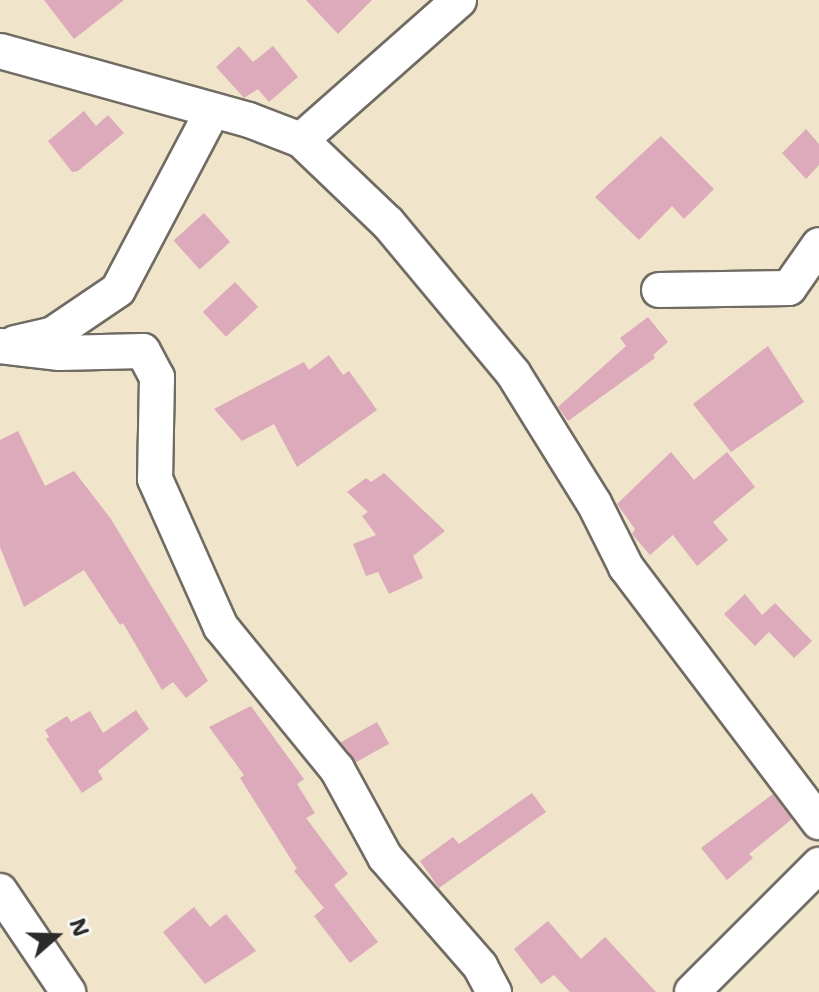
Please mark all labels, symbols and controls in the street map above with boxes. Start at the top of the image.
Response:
north arrow [16,896,96,976]
text: N [62,914,96,941]

